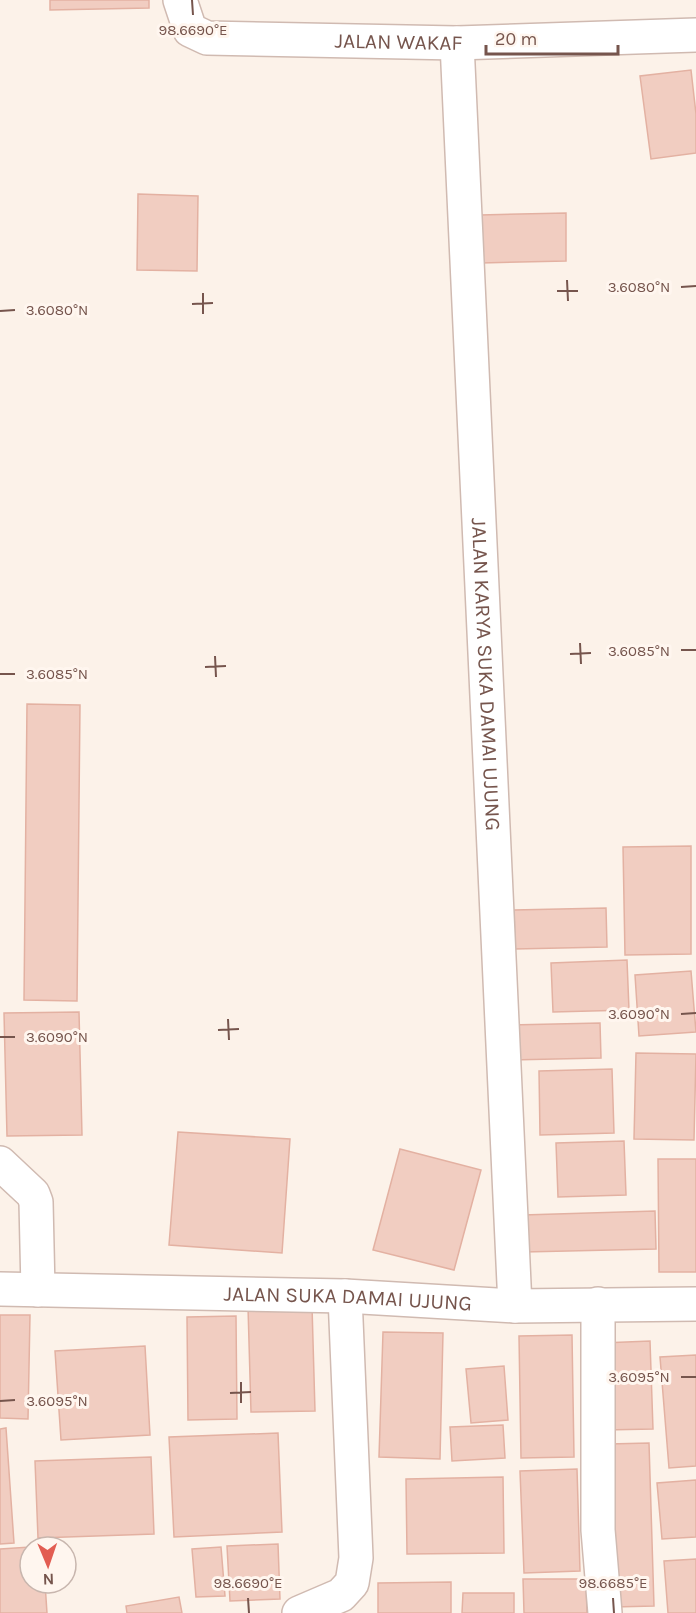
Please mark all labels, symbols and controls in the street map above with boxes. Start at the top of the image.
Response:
scale bar [486,18,618,56]
text: 98.6690°E [159,21,227,39]
text: 20 m [495,28,537,50]
street label: JALAN WAKAF [334,29,463,55]
text: 3.6080°N [608,278,670,296]
text: 3.6080°N [26,301,88,319]
street label: JALAN KARYA SUKA DAMAI UJUNG [467,517,505,831]
text: 3.6085°N [608,642,670,660]
text: 3.6085°N [26,665,88,683]
text: 3.6090°N [608,1005,670,1023]
text: 3.6090°N [26,1028,88,1046]
street label: JALAN SUKA DAMAI UJUNG [223,1282,473,1315]
text: 3.6095°N [608,1368,670,1386]
text: 3.6095°N [26,1392,88,1410]
north arrow [18,1535,78,1595]
text: N [42,1570,55,1589]
text: 98.6690°E [214,1574,282,1592]
text: 98.6685°E [579,1574,648,1592]

